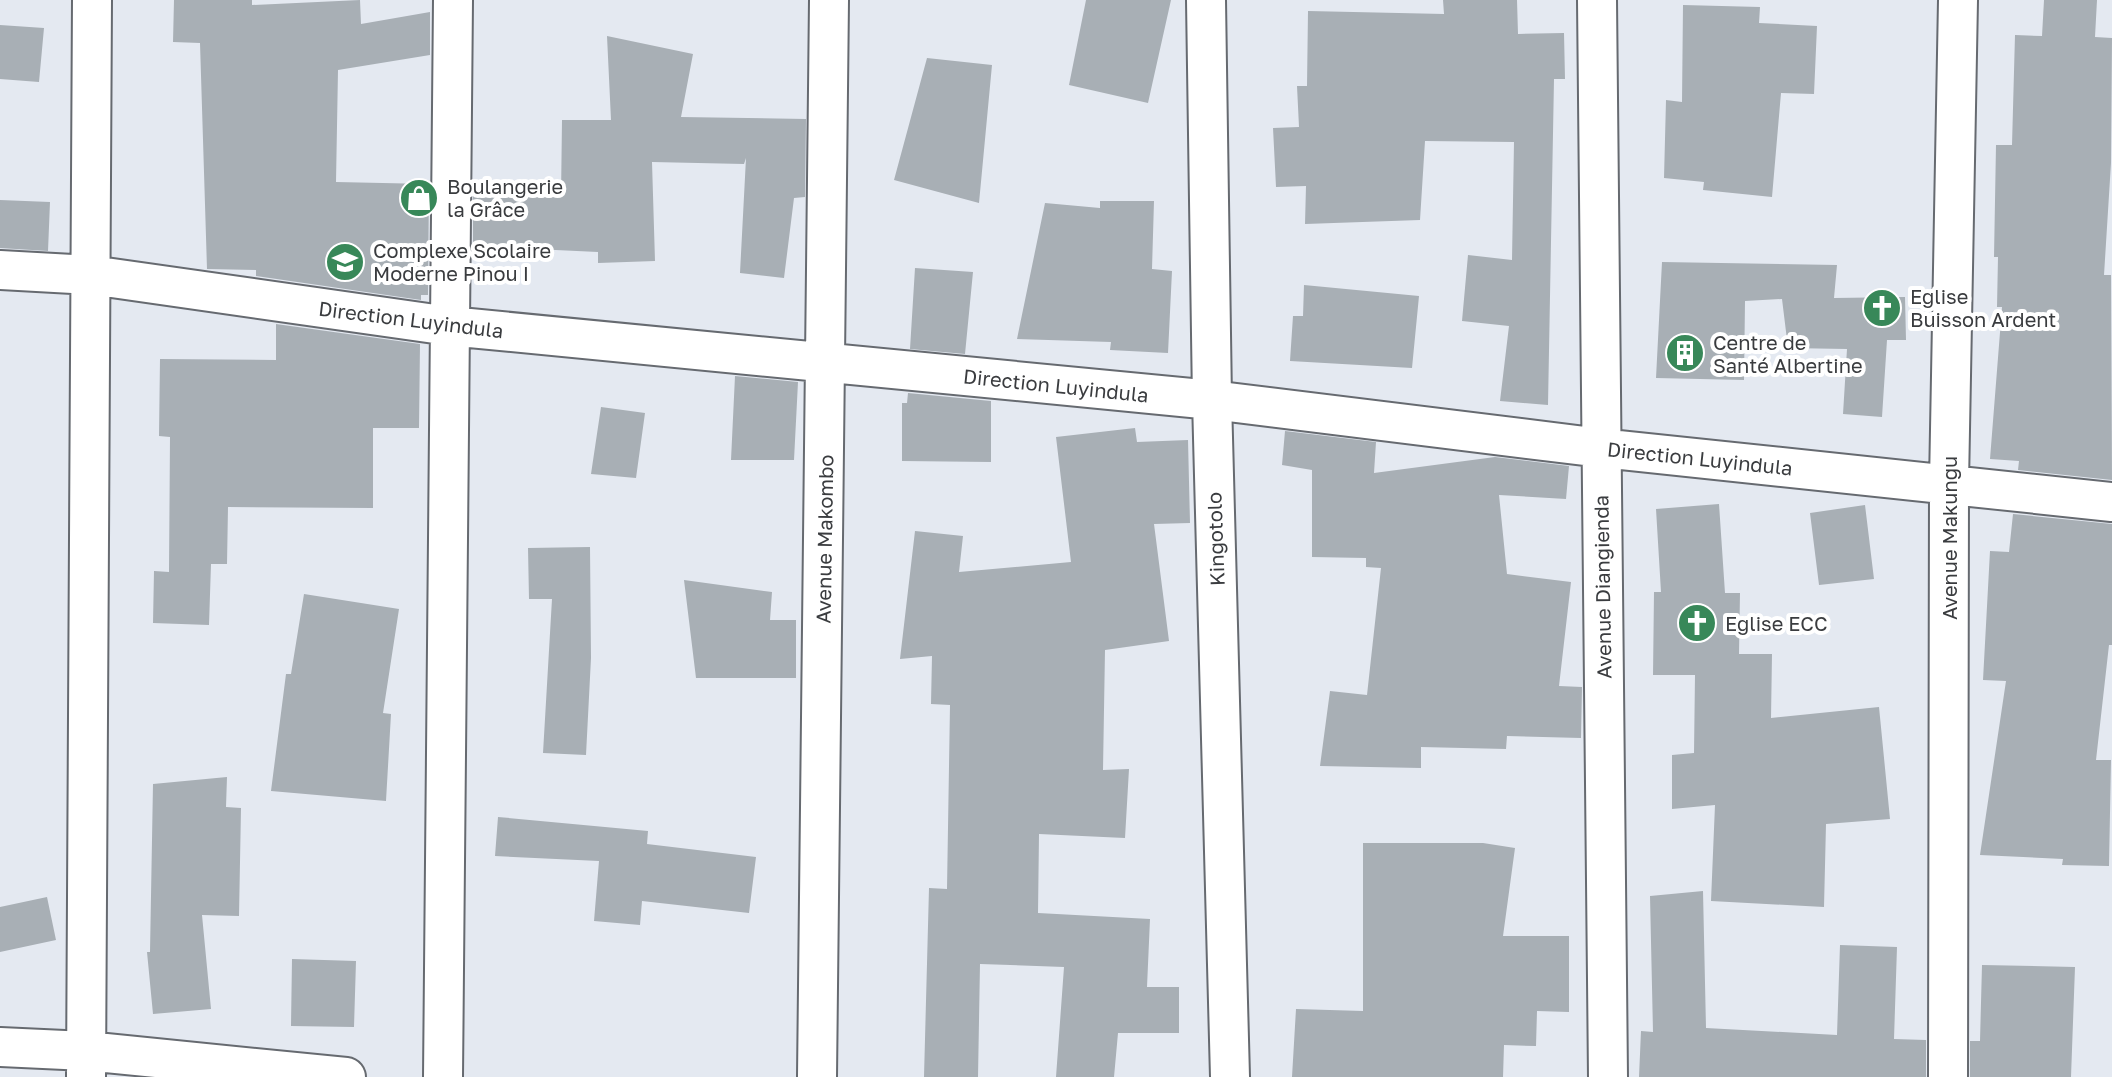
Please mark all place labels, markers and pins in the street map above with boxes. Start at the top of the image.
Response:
place label: Boulangerie la Grâce [447,174,563,221]
shop icon: Boulangerie la Grâce [398,177,440,219]
place label: Complexe Scolaire Moderne Pinou I [373,238,551,285]
school or university icon: Complexe Scolaire Moderne Pinou I [324,241,366,283]
place label: Eglise Buisson Ardent [1910,284,2056,331]
church icon: Eglise Buisson Ardent [1861,287,1903,329]
place label: Centre de Santé Albertine [1713,330,1863,377]
building icon: Centre de Santé Albertine [1664,332,1706,374]
church icon: Eglise ECC [1676,602,1718,644]
place label: Eglise ECC [1725,611,1828,635]

